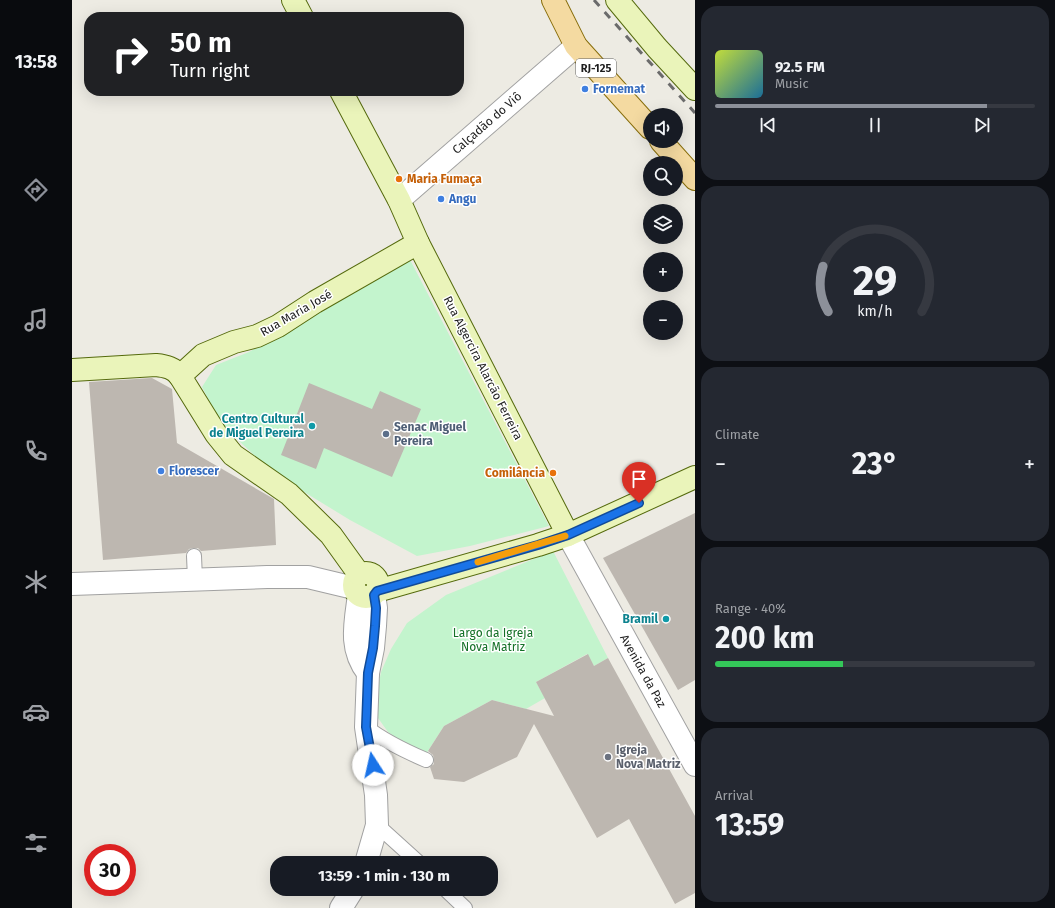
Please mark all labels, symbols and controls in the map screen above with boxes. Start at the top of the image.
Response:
text: 50 m [170,26,232,59]
icon: right [104,28,156,80]
text: 13:58 [15,51,57,73]
text: 92.5 FM [775,58,825,76]
road number: RJ-125 [576,59,616,77]
text: Turn right [170,60,250,82]
text: Music [775,76,809,91]
place label: Fornemat [593,82,646,96]
marker: Fornemat [580,84,590,94]
street label: Calçadão do Viô [450,89,524,157]
map controls [643,108,683,340]
button: sound [643,108,683,148]
icon: previous [757,114,779,136]
icon: pause [864,114,886,136]
icon: next [971,114,993,136]
button: search [643,156,683,196]
place label: Maria Fumaça [407,172,482,187]
marker: Maria Fumaça [394,174,404,184]
icon: directions [22,176,50,204]
place label: Angu [448,192,476,206]
marker: Angu [436,194,446,204]
button: layers [643,204,683,244]
button: + [643,252,683,292]
text: 29 [853,255,897,305]
street label: Rua Maria José [258,287,334,339]
street label: Rua Algercira Alarcão Ferreira [441,294,525,442]
button: − [643,300,683,340]
text: km/h [857,302,893,319]
icon: music [22,306,50,334]
place label: Centro Cultural de Miguel Pereira [209,412,304,440]
place label: Senac Miguel Pereira [394,420,466,448]
marker: Centro Cultural de Miguel Pereira [307,421,317,431]
text: Climate [715,427,759,442]
marker: Senac Miguel Pereira [381,429,391,439]
icon: phone [22,437,50,465]
text: 23° [852,446,898,482]
text: − [715,451,726,478]
text: + [1024,451,1035,478]
pin [622,462,656,503]
place label: Florescer [169,464,219,478]
marker: Florescer [156,466,166,476]
place label: Comilância [485,466,545,480]
marker: Comilância [548,468,558,478]
icon: arrive [628,468,650,490]
icon: climate [22,568,50,596]
text: Range · 40% [715,601,786,616]
place label: Bramil [623,612,658,626]
marker: Bramil [661,614,671,624]
text: 200 km [715,620,815,656]
park label: Largo da Igreja Nova Matriz [453,626,533,654]
street label: Avenida da Paz [617,632,669,710]
icon: car [22,698,50,726]
place label: Igreja Nova Matriz [616,743,681,771]
position arrow [352,744,394,786]
marker: Igreja Nova Matriz [603,752,613,762]
text: Arrival [715,788,753,803]
text: 13:59 [715,807,784,843]
icon: filters [22,829,50,857]
speed limit sign: 30 [84,844,136,896]
text: 13:59 · 1 min · 130 m [318,867,450,885]

